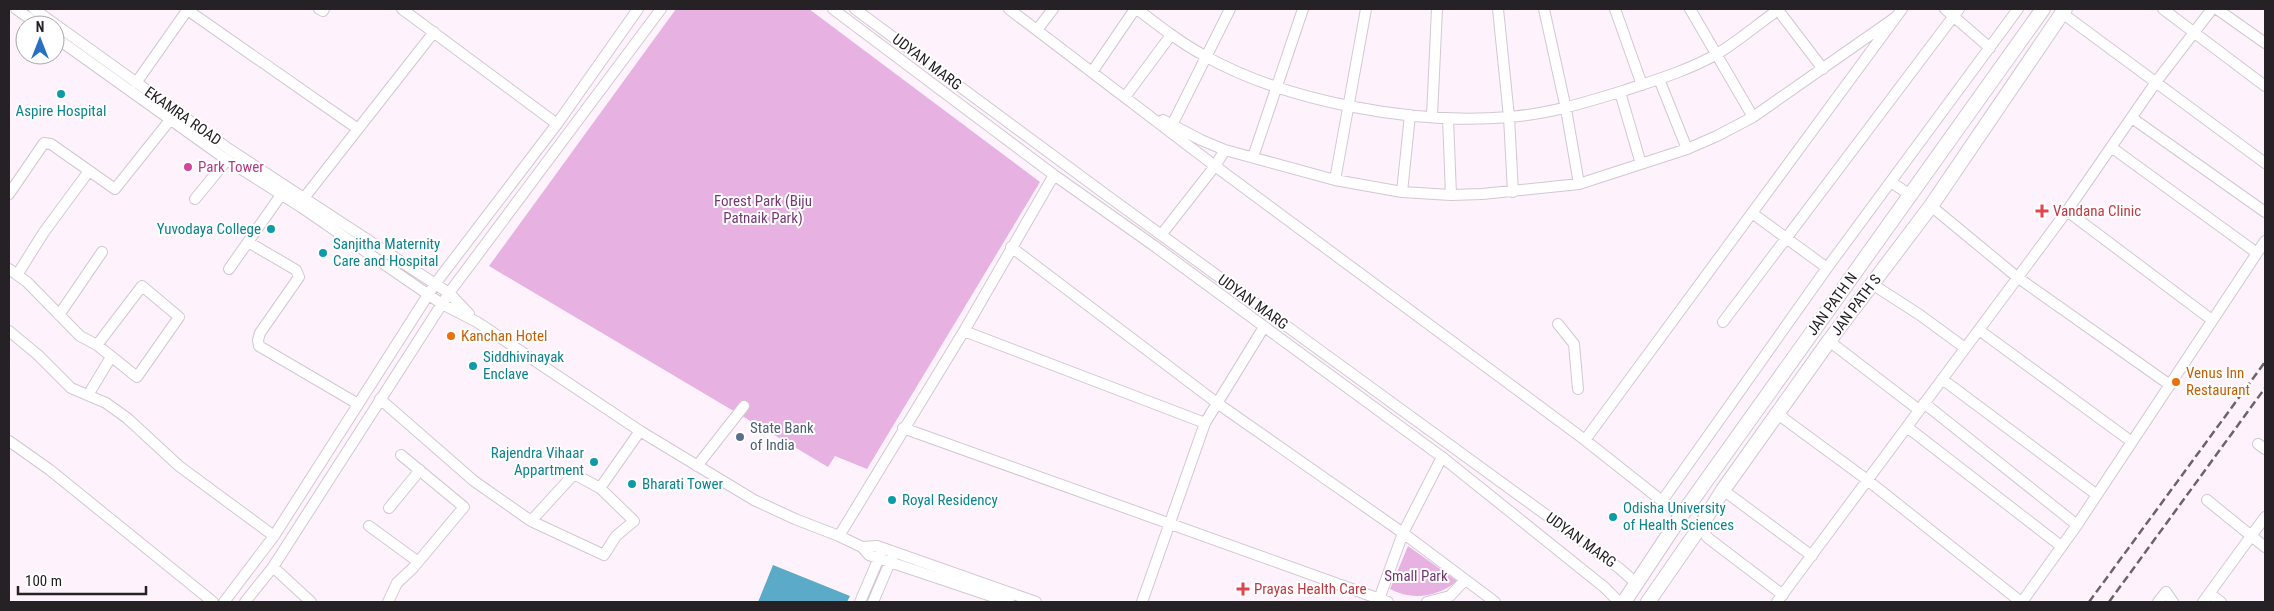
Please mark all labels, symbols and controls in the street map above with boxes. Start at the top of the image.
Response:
north arrow [15,15,65,65]
text: N [36,19,44,35]
street label: UDYAN MARG [889,30,965,94]
street label: EKAMRA ROAD [141,83,225,149]
marker: Aspire Hospital [55,88,67,100]
place label: Aspire Hospital [16,102,106,120]
place label: Park Tower [198,158,264,176]
marker: Park Tower [182,161,194,173]
park label: Forest Park (Biju Patnaik Park) [714,192,812,227]
place label: Vandana Clinic [2053,202,2141,220]
marker: Vandana Clinic [2035,204,2049,218]
place label: Yuvodaya College [157,220,261,238]
marker: Yuvodaya College [265,223,277,235]
place label: Sanjitha Maternity Care and Hospital [333,235,440,270]
marker: Sanjitha Maternity Care and Hospital [317,247,329,259]
street label: JAN PATH N [1803,269,1861,339]
street label: UDYAN MARG [1214,271,1292,333]
street label: JAN PATH S [1827,271,1885,339]
place label: Kanchan Hotel [461,327,547,345]
marker: Kanchan Hotel [445,330,457,342]
place label: Siddhivinayak Enclave [483,348,564,383]
marker: Siddhivinayak Enclave [467,360,479,372]
place label: Venus Inn Restaurant [2186,364,2250,399]
marker: Venus Inn Restaurant [2170,376,2182,388]
place label: State Bank of India [750,419,814,454]
marker: State Bank of India [734,431,746,443]
place label: Rajendra Vihaar Appartment [491,444,584,479]
marker: Rajendra Vihaar Appartment [588,456,600,468]
place label: Bharati Tower [642,475,724,493]
marker: Bharati Tower [626,478,638,490]
place label: Royal Residency [902,491,998,509]
marker: Royal Residency [886,494,898,506]
place label: Odisha University of Health Sciences [1623,499,1734,534]
street label: UDYAN MARG [1542,509,1620,571]
marker: Odisha University of Health Sciences [1607,511,1619,523]
scale bar [18,564,145,596]
park label: Small Park [1384,567,1448,585]
text: 100 m [25,572,62,590]
place label: Prayas Health Care [1254,580,1367,598]
marker: Prayas Health Care [1236,582,1250,596]

